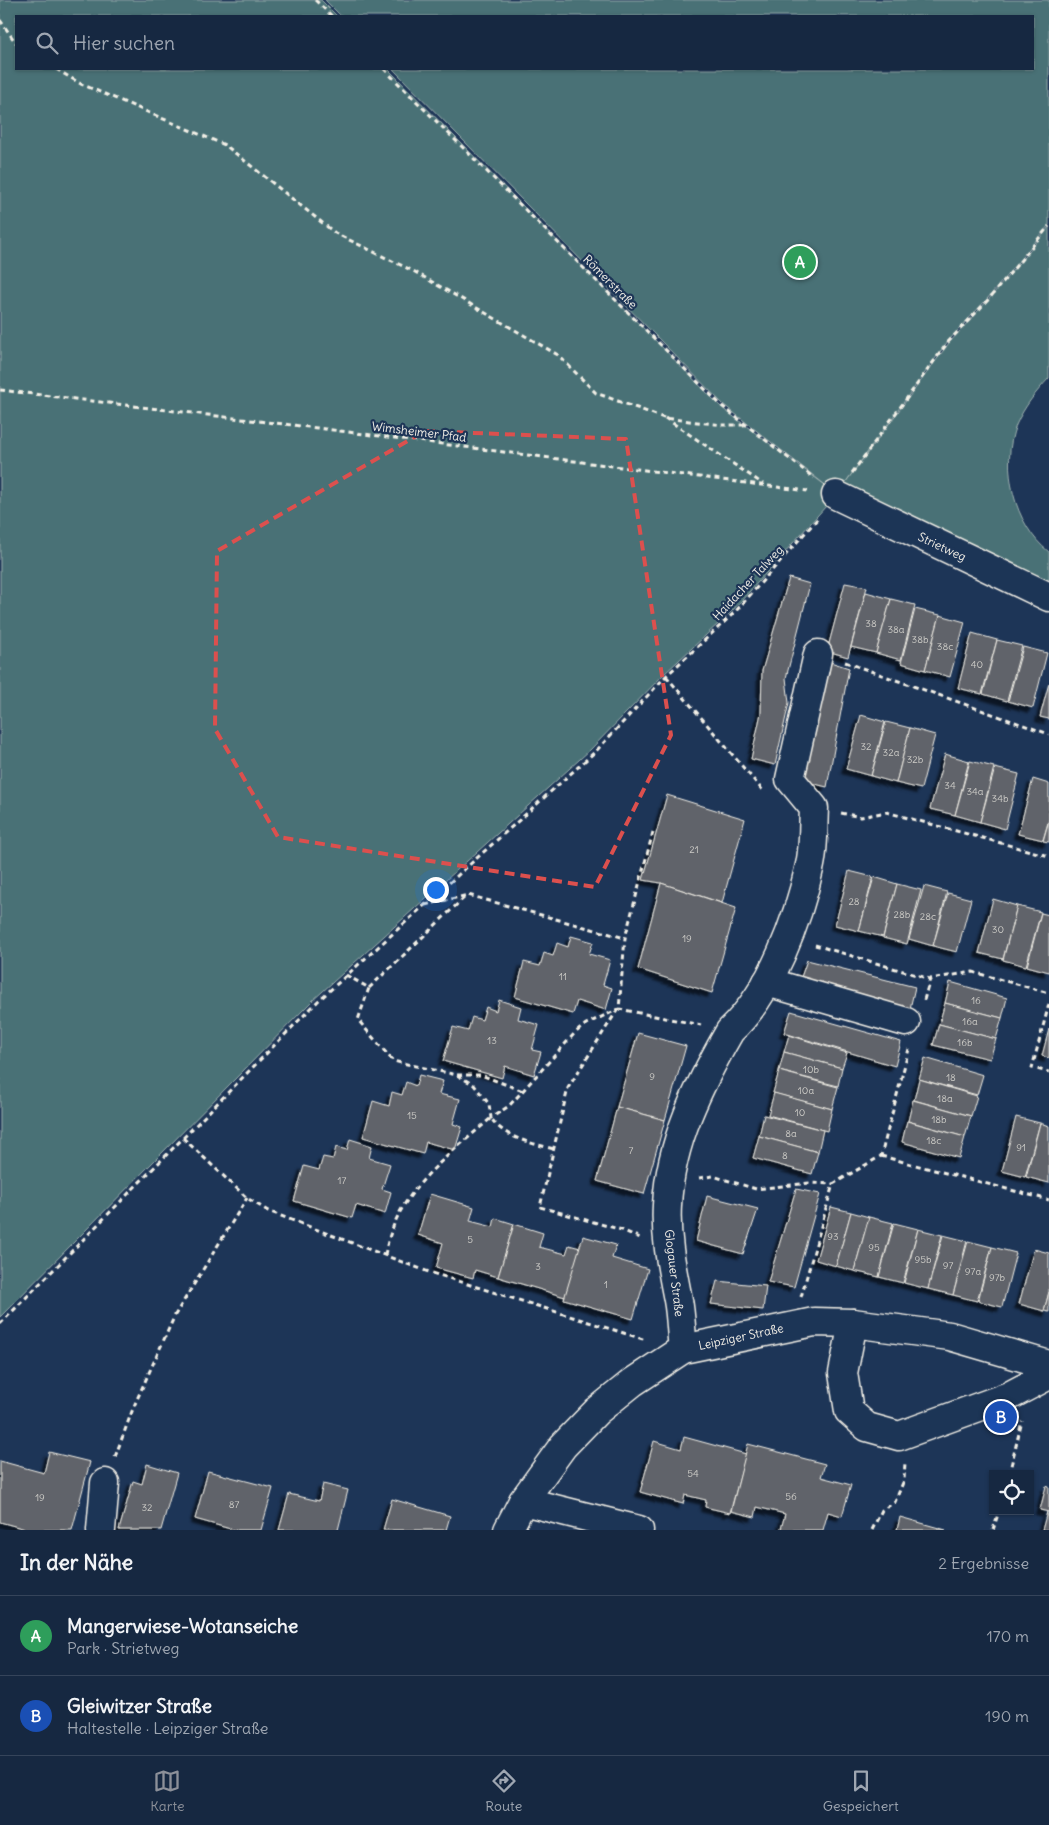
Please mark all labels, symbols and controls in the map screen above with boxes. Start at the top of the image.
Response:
search box [15,15,1034,70]
icon: search [33,29,61,57]
text: Hier suchen [73,31,175,55]
pin: A [784,243,816,281]
street label: Römerstraße [580,251,641,312]
street label: Wimsheimer Pfad [371,418,467,445]
street label: Strietweg [916,529,969,564]
street label: Haidacher Talweg [709,542,786,623]
house number: 38 [865,617,877,630]
house number: 38a [887,623,905,636]
house number: 38b [912,633,929,646]
house number: 38c [937,640,953,653]
house number: 40 [971,658,983,671]
house number: 32 [860,740,872,753]
house number: 32a [883,746,900,759]
house number: 32b [907,753,924,766]
house number: 34 [944,779,956,792]
house number: 34a [966,785,984,798]
house number: 34b [992,792,1009,805]
house number: 21 [689,843,699,856]
your location [423,877,449,903]
house number: 28 [848,895,860,908]
house number: 28b [894,908,911,921]
house number: 28c [920,910,936,923]
house number: 30 [992,923,1004,936]
house number: 19 [682,932,692,945]
house number: 11 [559,970,567,983]
house number: 16 [971,994,981,1007]
house number: 16a [962,1015,978,1028]
house number: 13 [487,1034,497,1047]
house number: 16b [957,1036,973,1049]
house number: 10b [803,1063,820,1076]
house number: 9 [649,1070,655,1083]
house number: 18 [946,1071,956,1084]
house number: 10a [798,1084,814,1097]
house number: 18a [937,1092,953,1105]
house number: 10 [795,1106,805,1119]
house number: 15 [407,1109,417,1122]
house number: 18b [931,1113,947,1126]
house number: 8a [785,1127,797,1140]
house number: 18c [927,1134,941,1147]
house number: 91 [1016,1141,1026,1154]
house number: 7 [629,1144,634,1157]
house number: 8 [782,1149,788,1162]
house number: 17 [338,1174,347,1187]
street label: Glogauer Straße [662,1228,687,1317]
house number: 93 [827,1230,839,1243]
house number: 5 [467,1233,473,1246]
house number: 95 [868,1241,880,1254]
house number: 95b [914,1253,932,1266]
house number: 97 [943,1259,953,1272]
house number: 3 [535,1260,541,1273]
house number: 97a [965,1265,981,1278]
house number: 97b [989,1271,1006,1284]
house number: 1 [604,1278,608,1291]
street label: Leipziger Straße [697,1320,785,1353]
pin: B [985,1398,1017,1436]
house number: 54 [687,1467,699,1480]
map controls [989,1470,1034,1515]
button: locate [989,1470,1034,1515]
house number: 56 [785,1490,797,1503]
house number: 19 [35,1491,45,1504]
house number: 87 [229,1498,239,1511]
house number: 32 [141,1501,153,1514]
text: In der Nähe [20,1549,133,1576]
text: 2 Ergebnisse [938,1553,1029,1573]
text: Mangerwiese-Wotanseiche [67,1614,298,1638]
text: A [31,1626,41,1646]
text: 170 m [986,1626,1029,1646]
text: Park · Strietweg [67,1638,180,1658]
text: Gleiwitzer Straße [67,1694,212,1718]
text: B [31,1706,41,1726]
text: 190 m [985,1706,1029,1726]
text: Haltestelle · Leipziger Straße [67,1718,269,1738]
tab: Karte [150,1767,185,1815]
tab: Route [485,1767,522,1815]
tab: Gespeichert [823,1767,899,1815]

